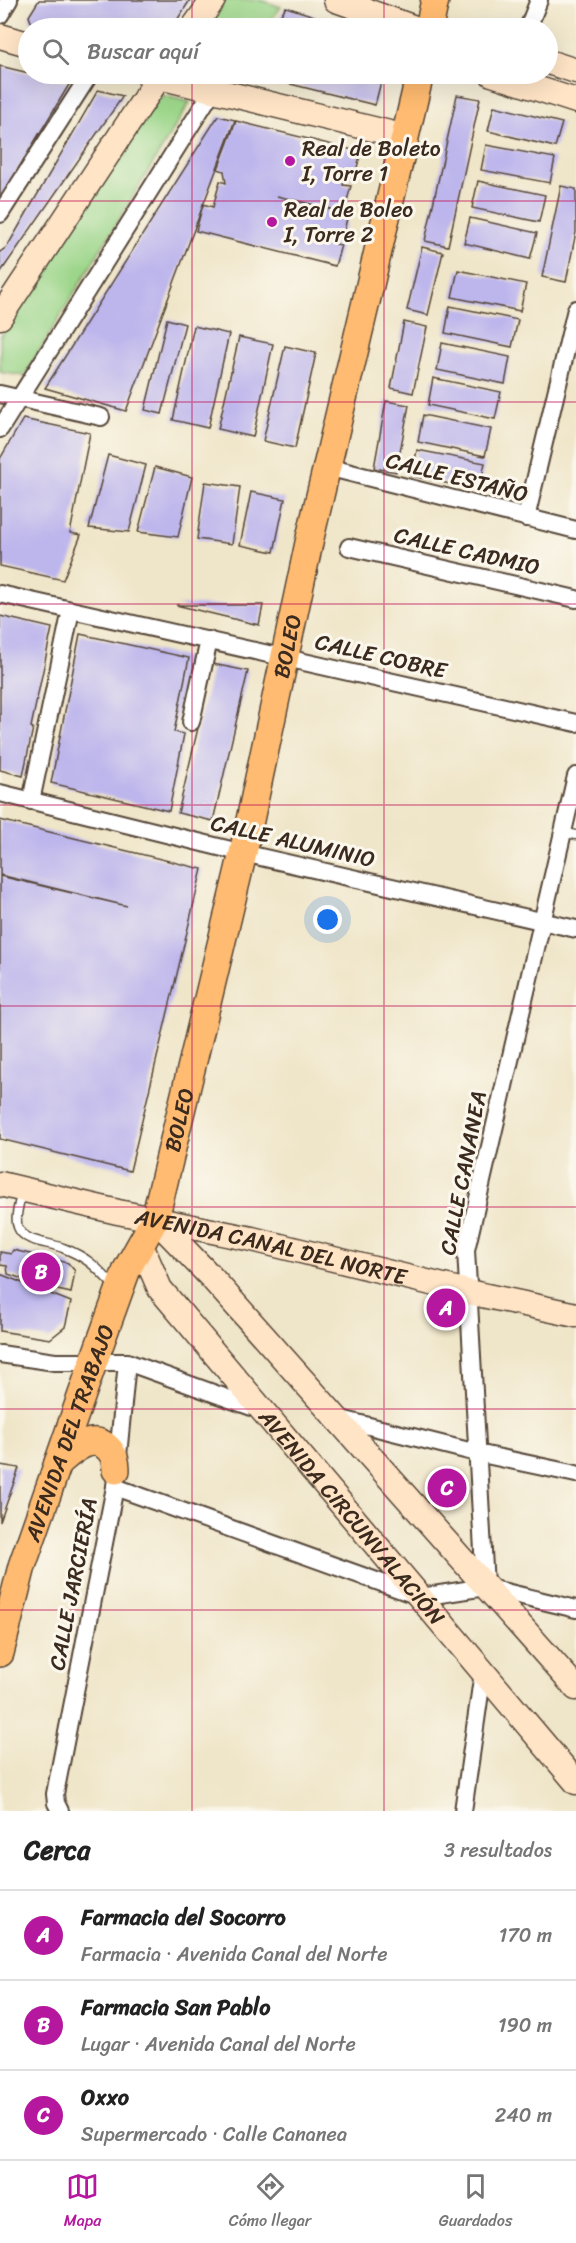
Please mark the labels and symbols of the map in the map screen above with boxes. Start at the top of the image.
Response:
place label: Real de Boleto I, Torre 1 [301,129,441,193]
marker: Real de Boleto I, Torre 1 [283,154,297,168]
place label: Real de Boleo I, Torre 2 [283,190,413,254]
marker: Real de Boleo I, Torre 2 [265,215,279,229]
street label: CALLE ESTAÑO [382,440,532,514]
street label: CALLE CADMIO [390,515,544,587]
street label: BOLEO [261,610,313,682]
street label: CALLE COBRE [311,622,452,690]
street label: CALLE ALUMINIO [207,803,379,879]
your location [313,905,342,934]
street label: BOLEO [152,1084,205,1156]
street label: CALLE CANANEA [428,1088,498,1258]
street label: AVENIDA CANAL DEL NORTE [131,1196,412,1296]
pin: B [22,1250,60,1294]
pin: A [426,1286,466,1330]
street label: AVENIDA DEL TRABAJO [12,1318,125,1548]
street label: AVENIDA CIRCUNVALACIÓN [254,1403,452,1631]
pin: C [428,1466,466,1510]
street label: CALLE JARCIERÍA [37,1494,109,1674]

